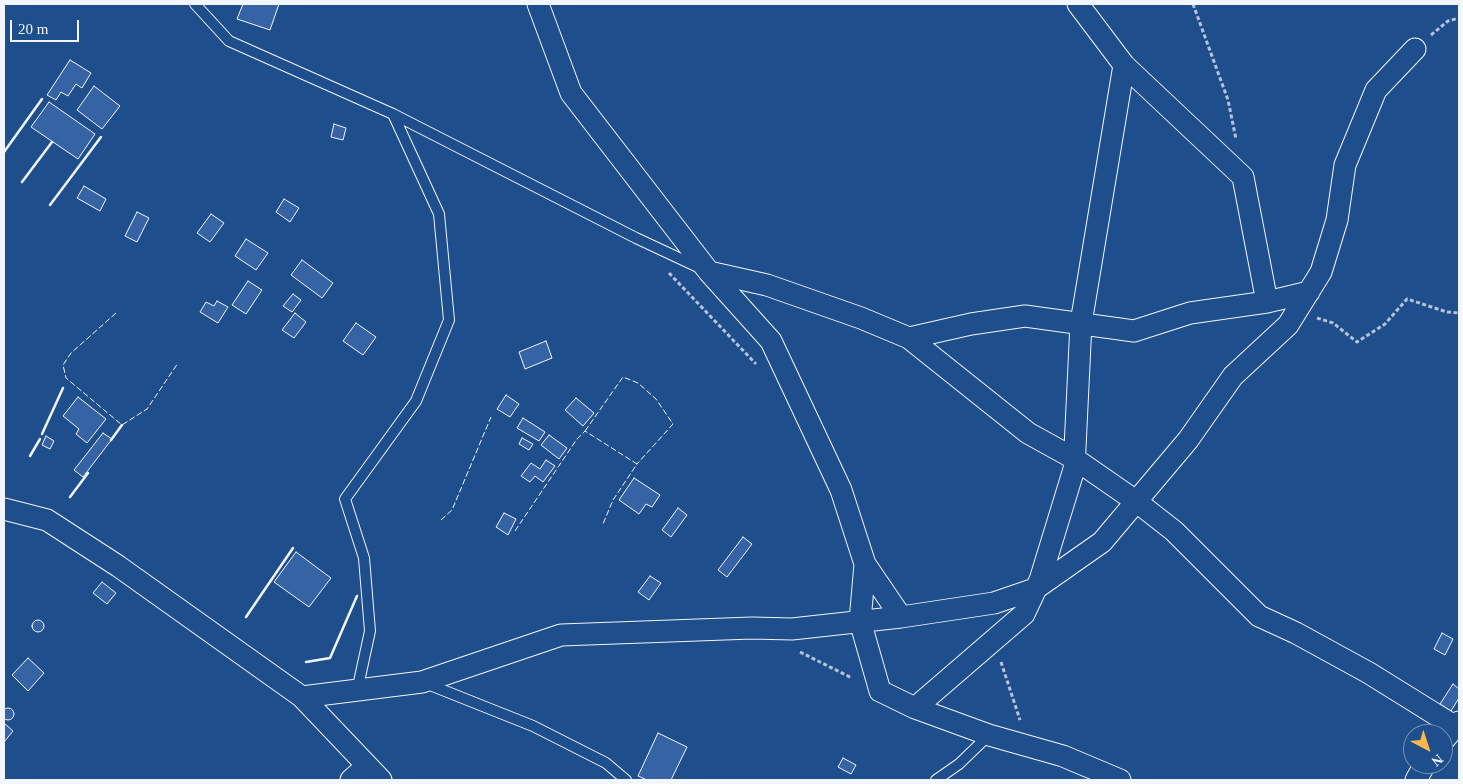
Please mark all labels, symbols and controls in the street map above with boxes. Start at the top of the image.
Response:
scale bar [12,10,81,42]
text: 20 m [18,21,48,37]
north arrow [1403,724,1453,774]
text: N [1429,751,1446,769]

